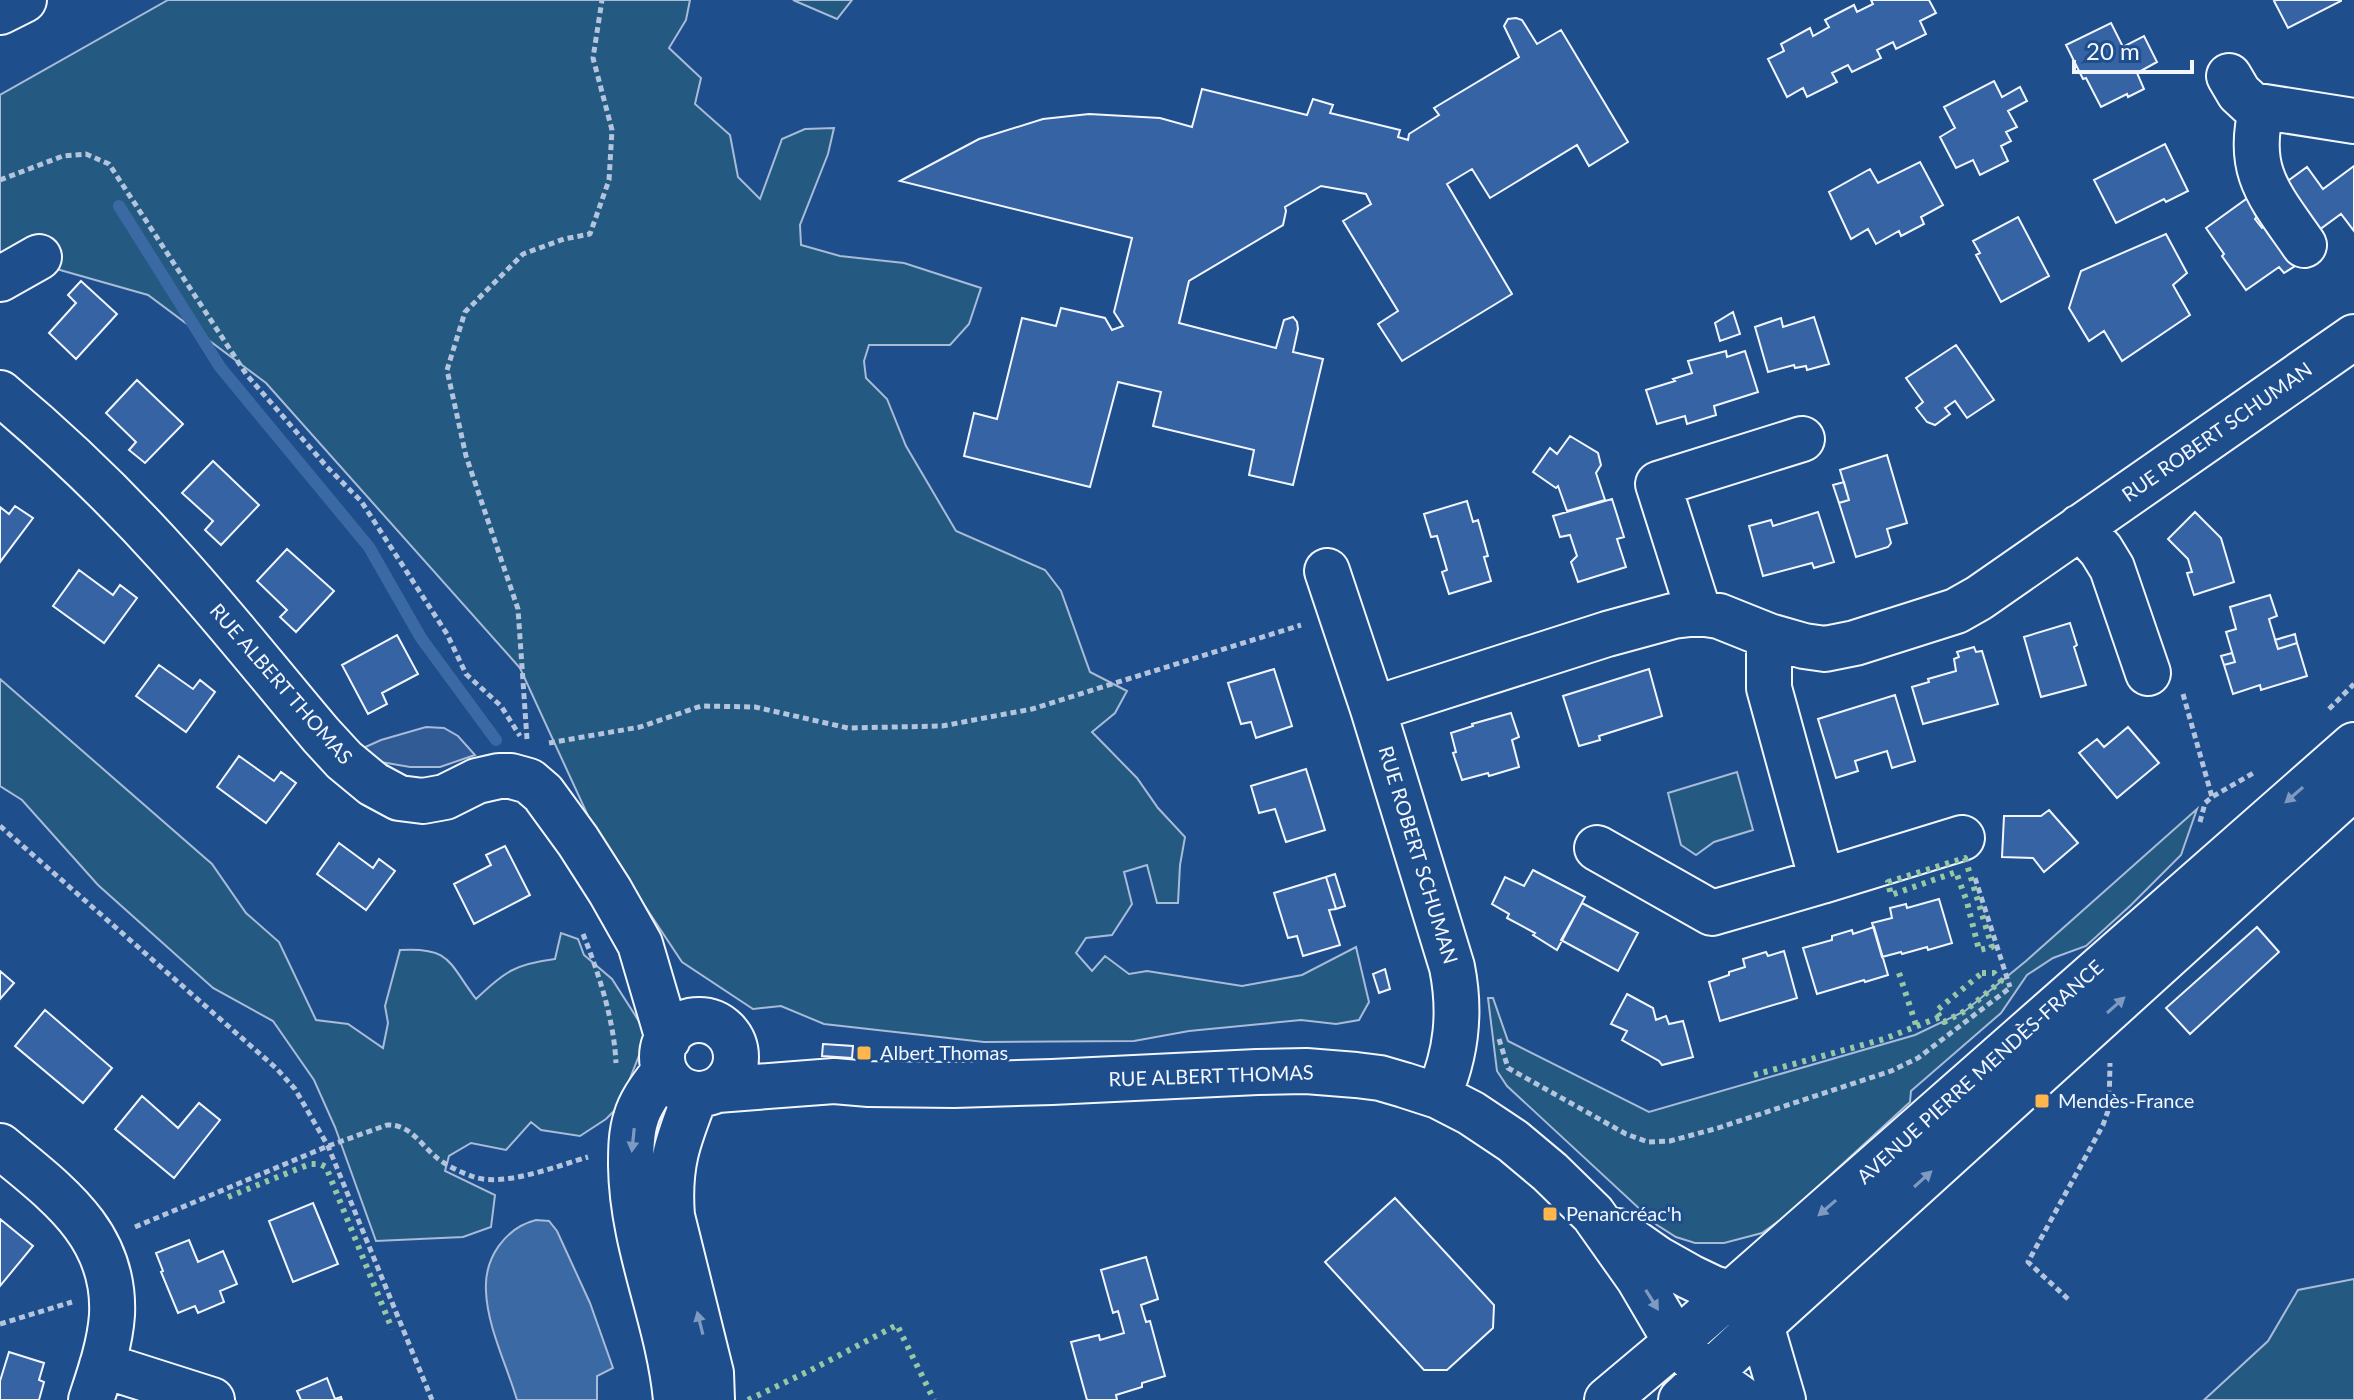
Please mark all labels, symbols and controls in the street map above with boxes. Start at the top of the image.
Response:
scale bar [2074,24,2192,74]
text: 20 m [2086,36,2140,65]
street label: RUE ROBERT SCHUMAN [2117,356,2316,506]
street label: RUE ALBERT THOMAS [205,598,358,769]
street label: RUE ROBERT SCHUMAN [1374,743,1464,967]
one-way arrow [2285,786,2305,803]
street label: AVENUE PIERRE MENDÈS-FRANCE [1851,954,2107,1188]
one-way arrow [2106,996,2125,1014]
place label: Albert Thomas [880,1040,1008,1064]
marker: Albert Thomas [855,1044,873,1062]
street label: RUE ALBERT THOMAS [1108,1059,1314,1091]
place label: Mendès-France [2058,1088,2194,1112]
marker: Mendès-France [2033,1092,2051,1110]
one-way arrow [626,1128,639,1153]
one-way arrow [1912,1171,1932,1188]
one-way arrow [1817,1199,1837,1216]
place label: Penancréac'h [1566,1201,1682,1225]
marker: Penancréac'h [1541,1205,1559,1223]
one-way arrow [1645,1289,1659,1311]
one-way arrow [693,1311,705,1336]

